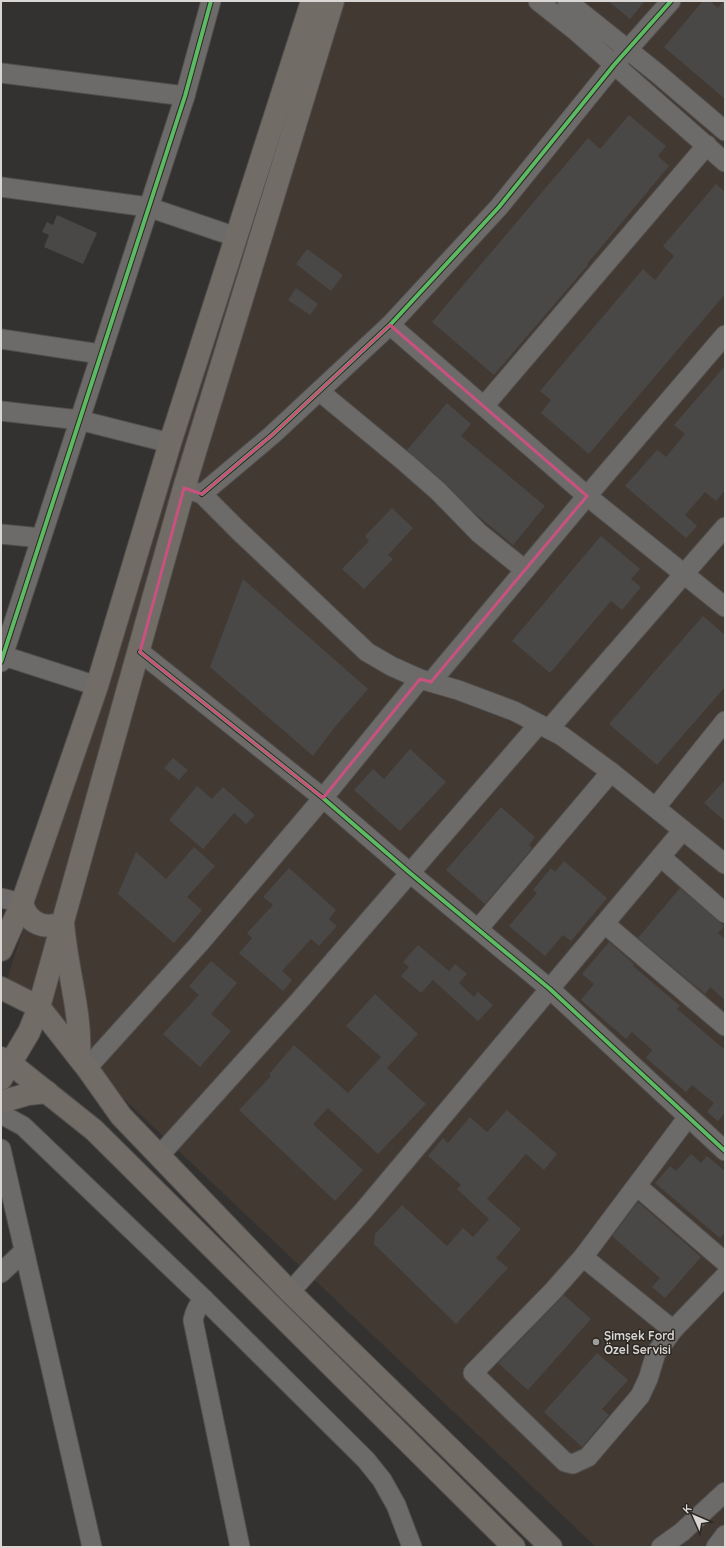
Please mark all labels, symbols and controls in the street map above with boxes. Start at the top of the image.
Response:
place label: Şimşek Ford Özel Servisi [604,1328,675,1357]
marker: Şimşek Ford Özel Servisi [591,1337,601,1347]
north arrow [674,1496,714,1536]
text: K [679,1501,694,1516]

